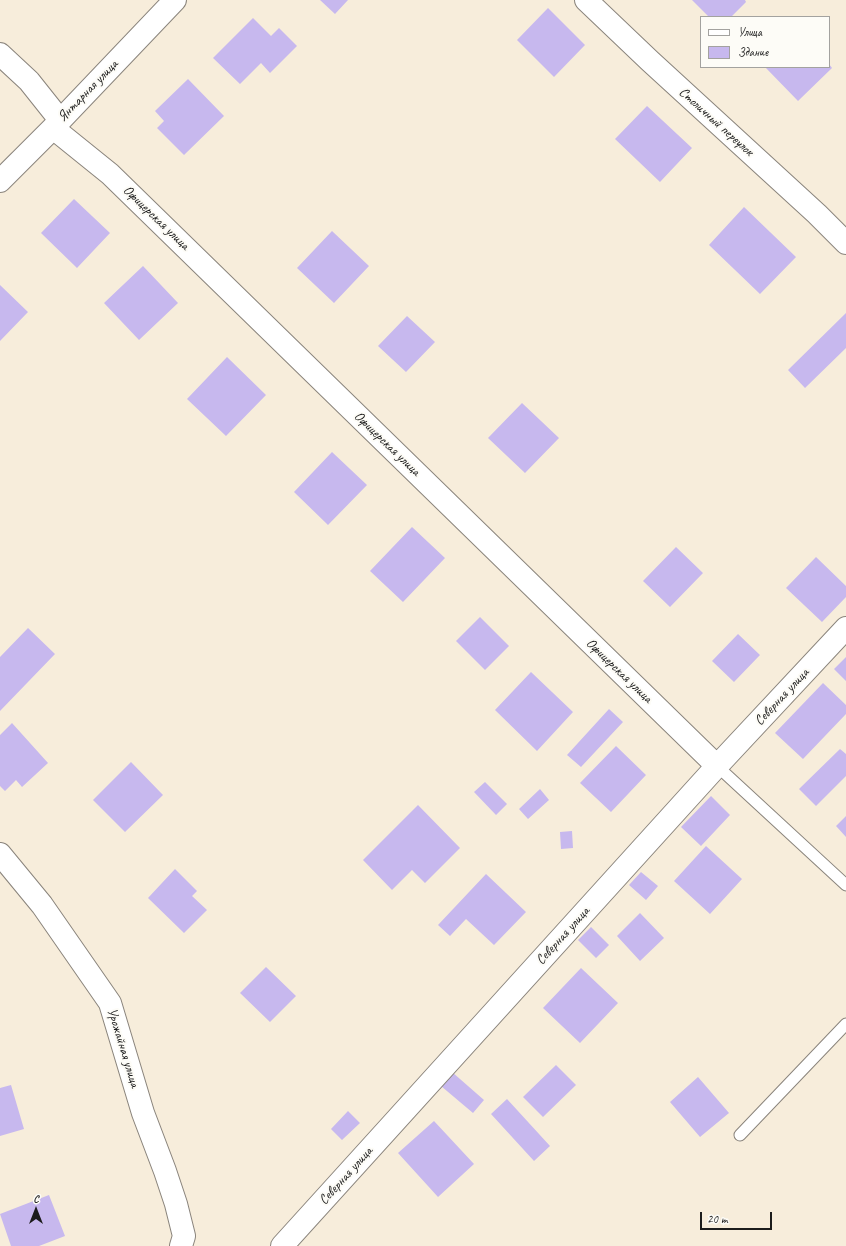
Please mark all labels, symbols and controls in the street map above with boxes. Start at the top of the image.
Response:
legend [700,16,830,68]
text: Улица [738,24,762,40]
text: Здание [738,44,768,60]
street label: Янтарная улица [54,56,122,126]
street label: Столичный переулок [675,84,757,160]
street label: Офицерская улица [119,182,193,254]
street label: Офицерская улица [350,408,424,480]
street label: Офицерская улица [582,635,656,707]
street label: Северная улица [751,665,813,729]
street label: Северная улица [533,904,593,968]
street label: Урожайная улица [103,1006,143,1090]
street label: Северная улица [316,1144,376,1208]
north arrow [16,1190,56,1230]
text: С [33,1191,39,1205]
scale bar [702,1204,774,1230]
text: 20 m [707,1211,727,1227]

